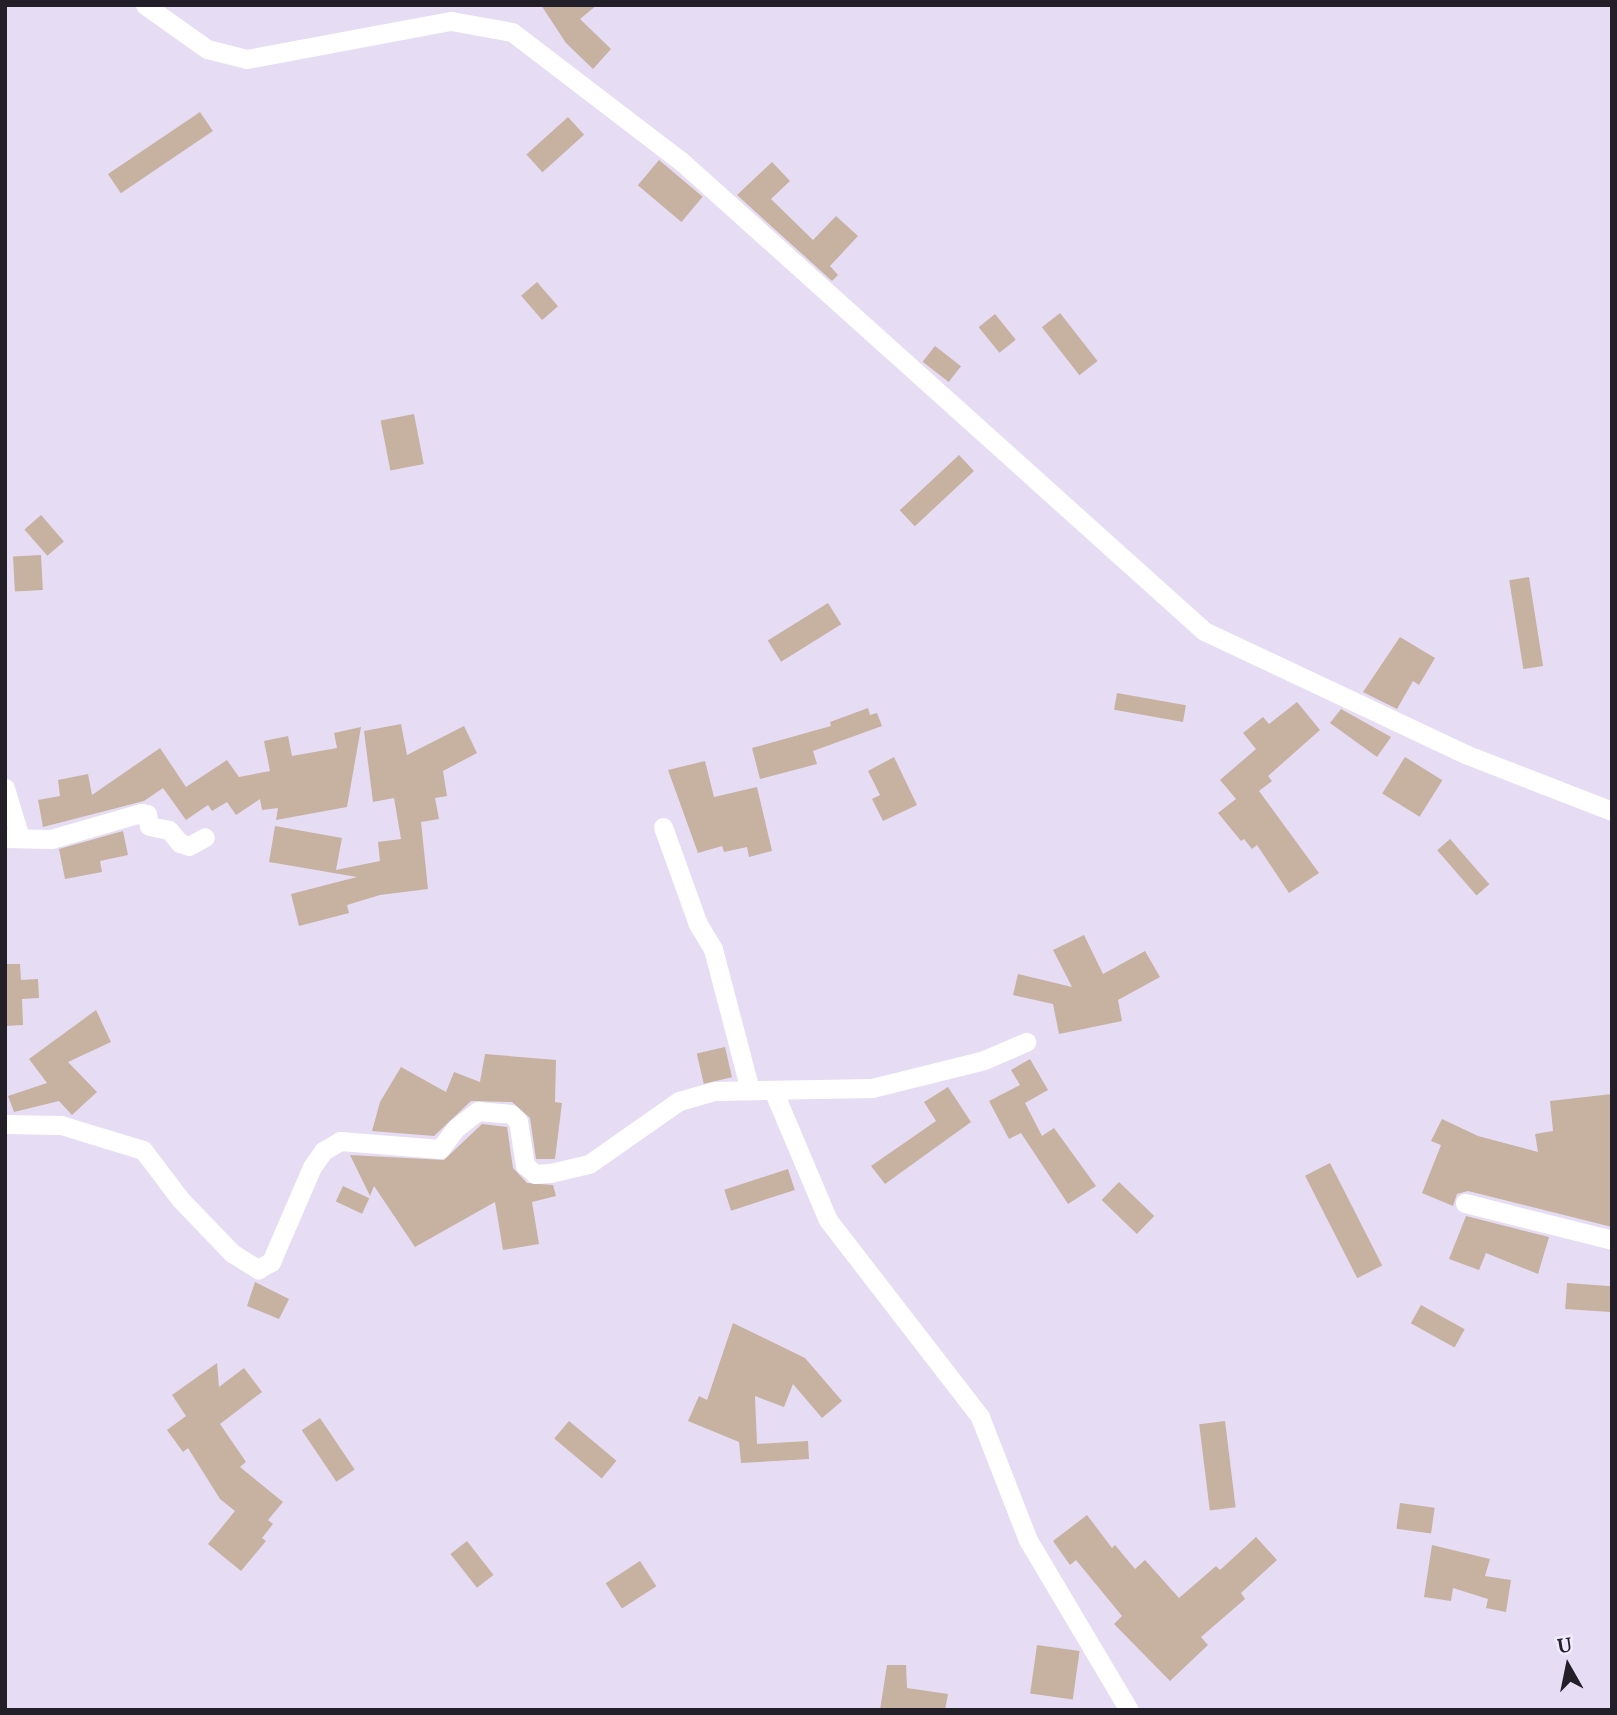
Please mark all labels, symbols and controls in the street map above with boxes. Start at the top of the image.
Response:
north arrow [1533,1631,1603,1701]
text: U [1556,1632,1574,1658]

